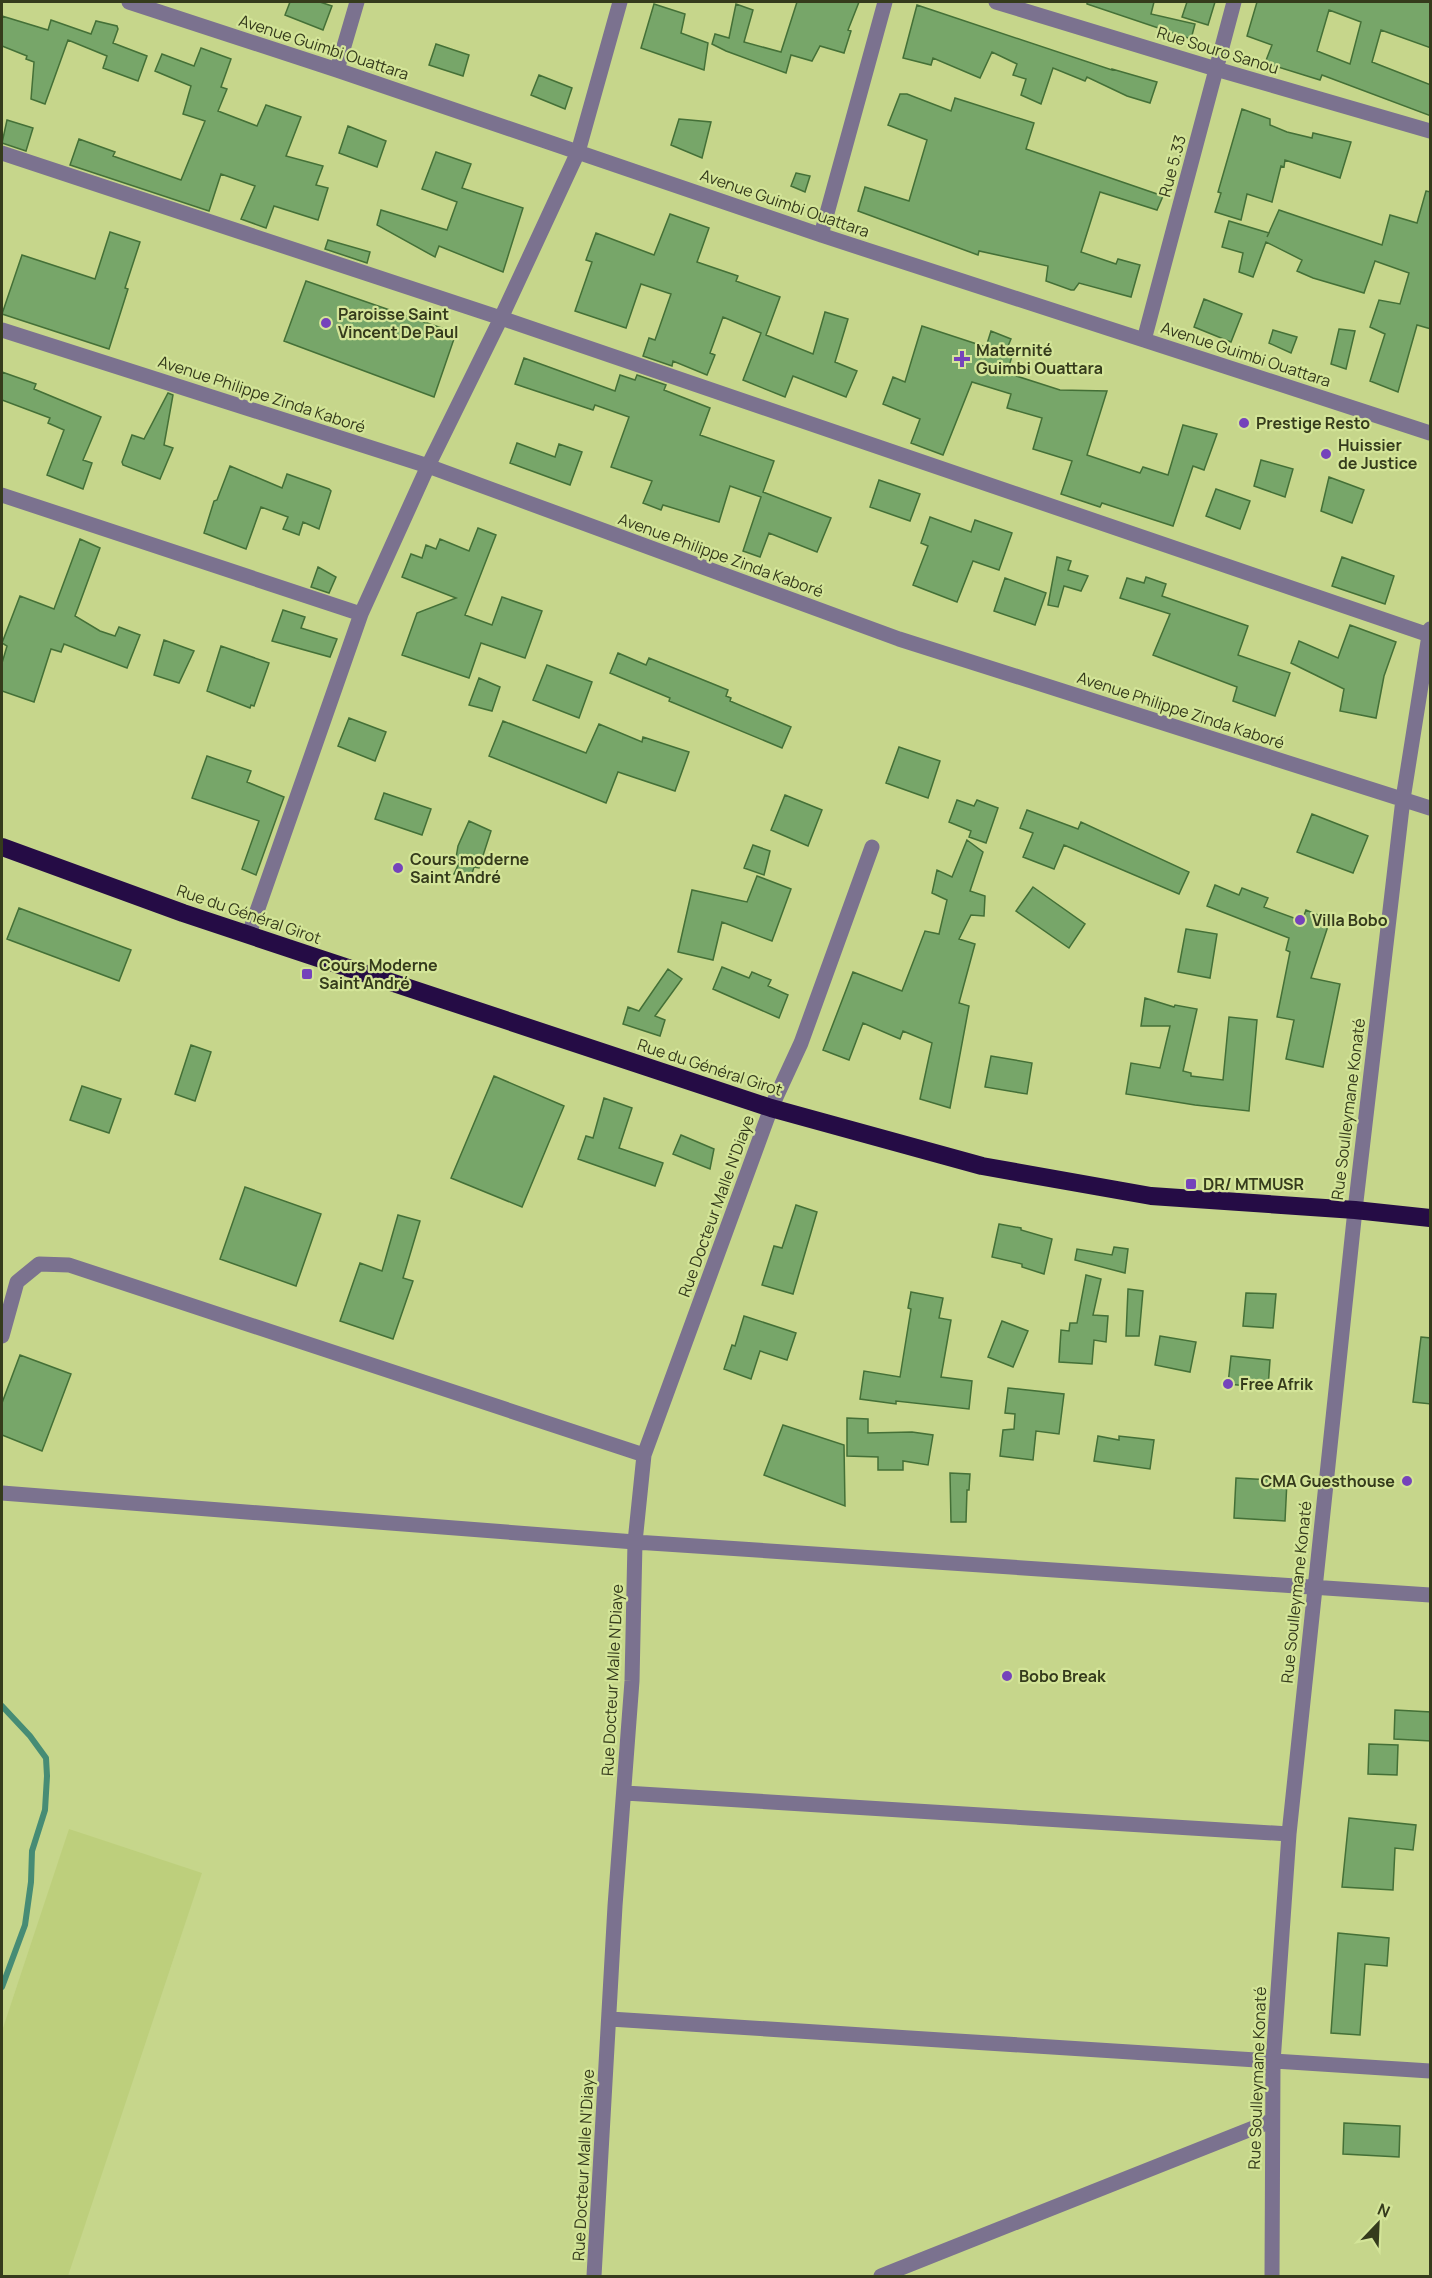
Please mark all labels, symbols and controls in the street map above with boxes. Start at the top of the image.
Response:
street label: Avenue Guimbi Ouattara [236,9,412,85]
street label: Rue Souro Sanou [1154,21,1282,79]
street label: Rue 5.33 [1153,133,1191,199]
street label: Avenue Guimbi Ouattara [697,164,873,242]
place label: Paroisse Saint Vincent De Paul [338,303,459,343]
marker: Paroisse Saint Vincent De Paul [319,316,333,330]
street label: Avenue Guimbi Ouattara [1158,316,1334,392]
place label: Maternité Guimbi Ouattara [976,339,1103,379]
street label: Avenue Philippe Zinda Kaboré [155,350,369,438]
marker: Maternité Guimbi Ouattara [953,350,971,368]
place label: Prestige Resto [1256,412,1370,434]
marker: Prestige Resto [1237,416,1251,430]
place label: Huissier de Justice [1338,434,1418,474]
marker: Huissier de Justice [1319,447,1333,461]
street label: Avenue Philippe Zinda Kaboré [615,508,827,602]
street label: Avenue Philippe Zinda Kaboré [1074,666,1288,754]
place label: Cours moderne Saint André [410,848,530,888]
marker: Cours moderne Saint André [391,861,405,875]
street label: Rue du Général Girot [174,879,324,949]
place label: Villa Bobo [1312,909,1388,931]
marker: Villa Bobo [1293,913,1307,927]
place label: Cours Moderne Saint André [319,954,438,994]
marker: Cours Moderne Saint André [300,967,314,981]
street label: Rue Soulleymane Konaté [1326,1017,1370,1201]
street label: Rue du Général Girot [635,1033,785,1101]
street label: Rue Docteur Malle N'Diaye [673,1112,759,1300]
place label: DR/ MTMUSR [1203,1173,1304,1195]
marker: DR/ MTMUSR [1184,1177,1198,1191]
place label: Free Afrik [1240,1373,1313,1395]
marker: Free Afrik [1221,1377,1235,1391]
place label: CMA Guesthouse [1260,1470,1395,1492]
marker: CMA Guesthouse [1400,1474,1414,1488]
street label: Rue Soulleymane Konaté [1275,1500,1317,1684]
street label: Rue Docteur Malle N'Diaye [596,1583,628,1777]
place label: Bobo Break [1019,1665,1106,1687]
marker: Bobo Break [1000,1669,1014,1683]
street label: Rue Soulleymane Konaté [1243,1986,1271,2170]
street label: Rue Docteur Malle N'Diaye [567,2068,599,2262]
north arrow [1348,2194,1408,2254]
text: N [1374,2198,1393,2223]

